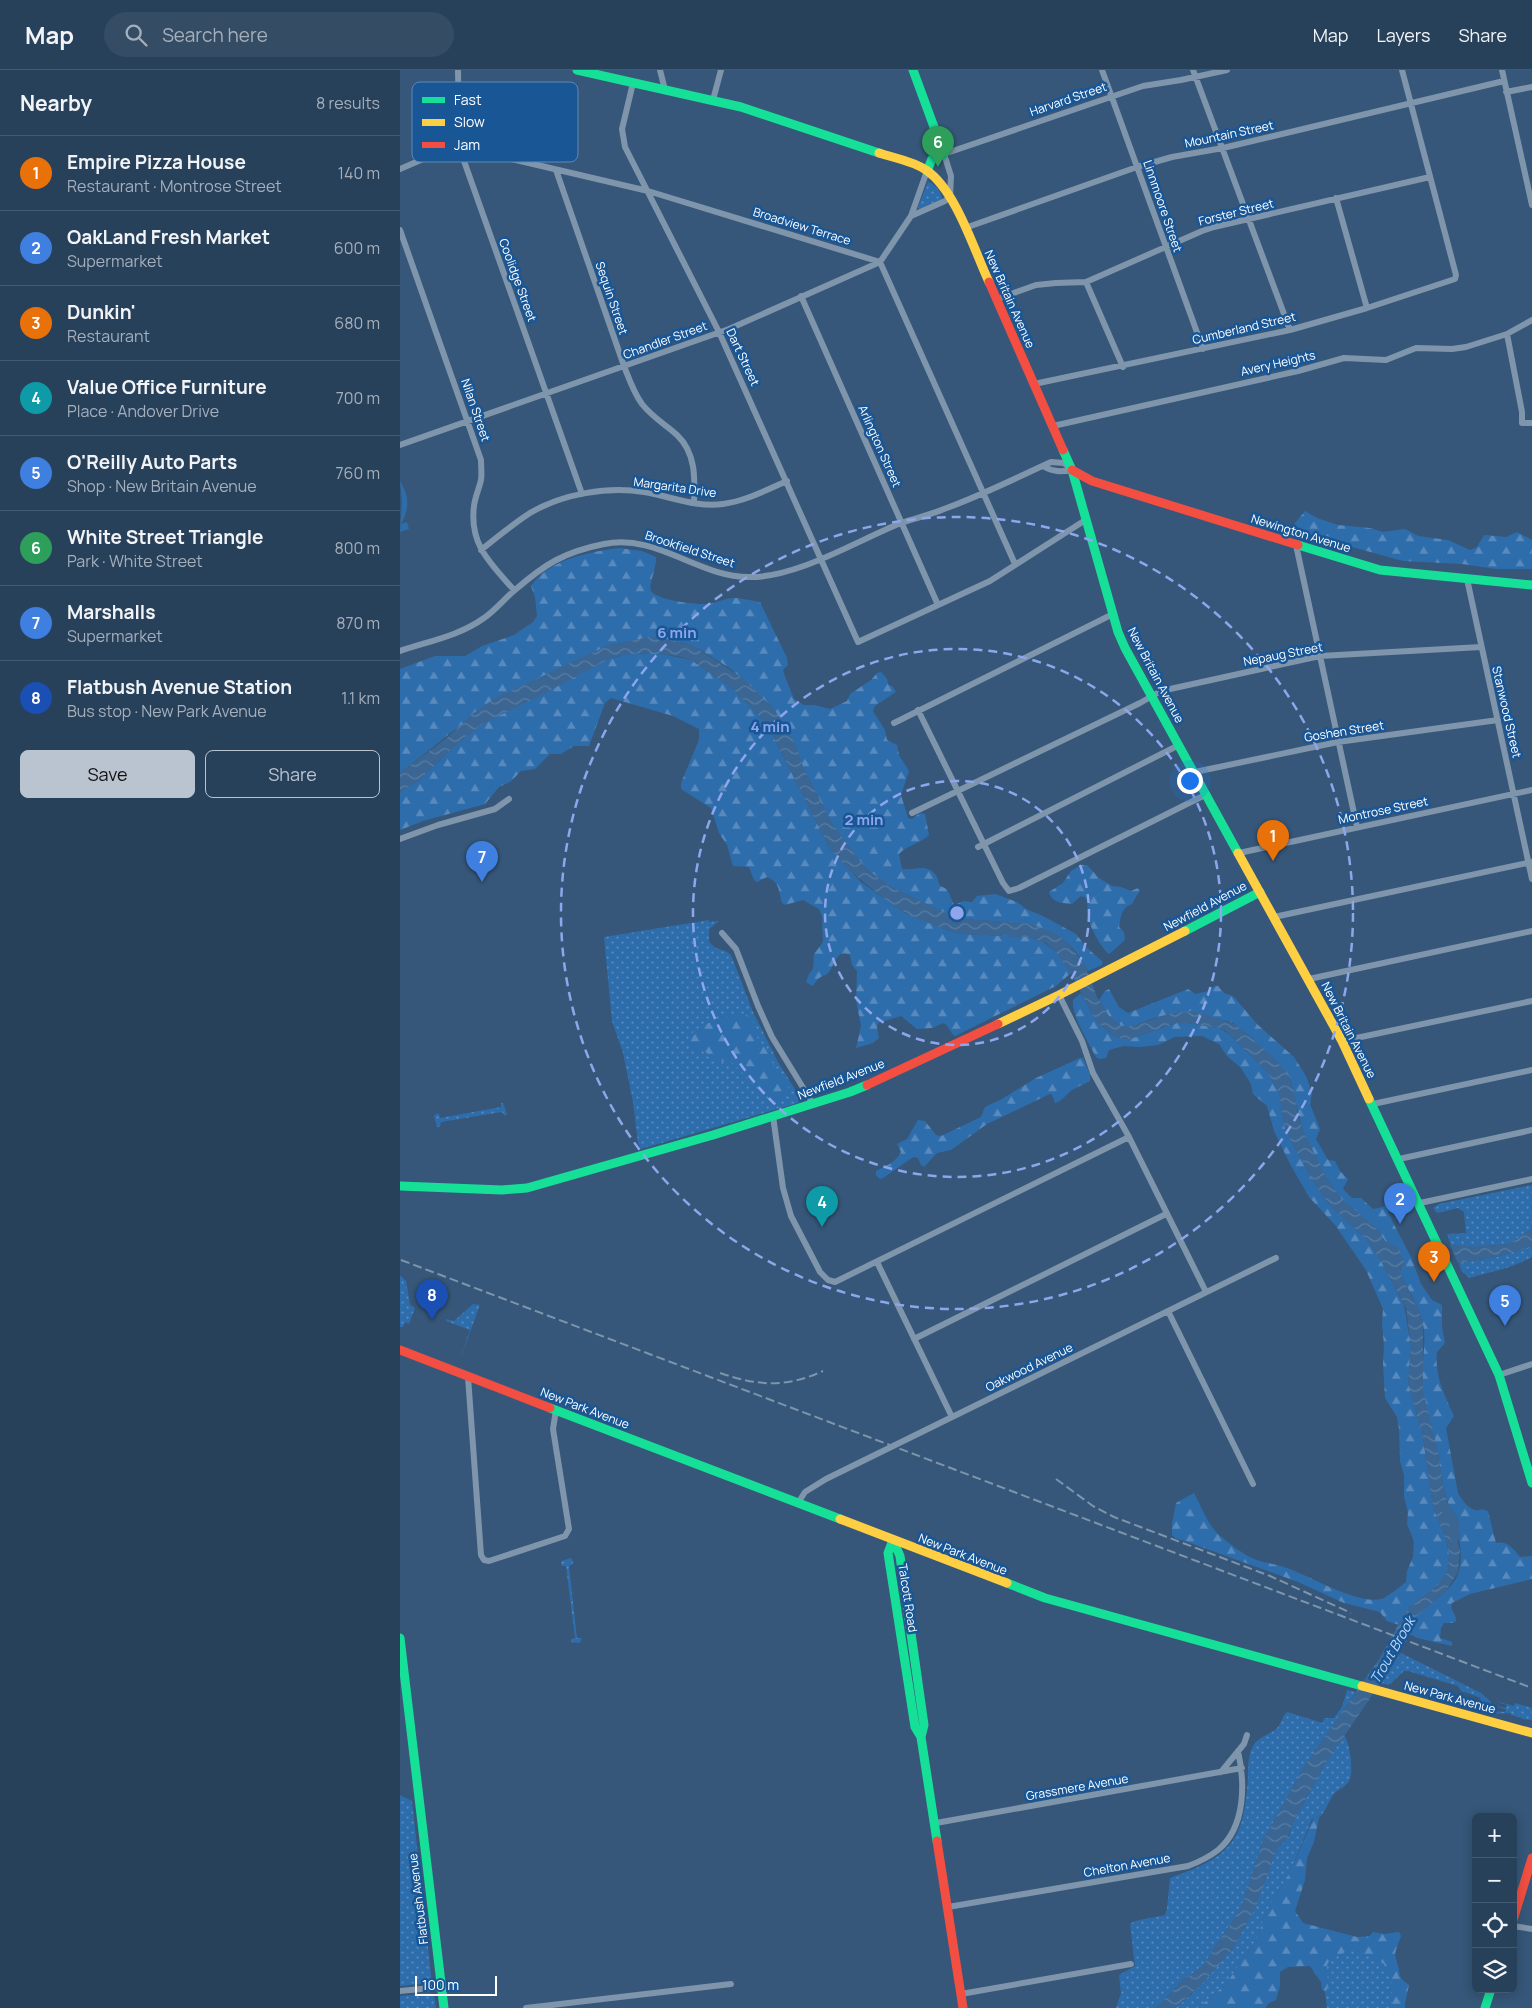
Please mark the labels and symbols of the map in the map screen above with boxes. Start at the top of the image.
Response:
street label: Harvard Street [1027,78,1109,120]
legend [412,82,578,162]
text: Fast [454,90,482,109]
text: Slow [454,112,485,131]
street label: Mountain Street [1183,116,1275,152]
pin: 6 [922,126,954,167]
text: Jam [454,135,480,154]
street label: Linnmoore Street [1139,158,1187,255]
street label: Forster Street [1197,194,1276,230]
street label: Broadview Terrace [751,203,853,249]
street label: Coolidge Street [495,236,541,324]
street label: New Britain Avenue [981,247,1039,351]
street label: Sequin Street [592,259,633,337]
street label: Cumberland Street [1191,308,1298,348]
street label: Chandler Street [621,317,710,363]
street label: Dart Street [722,326,764,389]
street label: Avery Heights [1239,346,1317,380]
street label: Nilan Street [457,376,495,444]
street label: Arlington Street [854,402,906,490]
street label: Margarita Drive [632,473,718,501]
street label: Newington Avenue [1249,510,1353,556]
street label: Brookfield Street [643,526,737,572]
text: 6 min [657,622,697,643]
street label: New Britain Avenue [1124,624,1188,726]
street label: Nepaug Street [1242,638,1324,670]
street label: Stanwood Street [1488,664,1526,760]
text: 4 min [750,716,790,737]
street label: Goshen Street [1303,716,1385,746]
your location [1177,768,1203,794]
street label: Montrose Street [1337,792,1430,828]
text: 2 min [844,809,884,830]
pin: 1 [1257,820,1289,861]
pin: 7 [466,841,498,882]
street label: Newfield Avenue [1160,877,1250,935]
centre of rings [948,904,966,922]
street label: New Britain Avenue [1317,979,1381,1081]
street label: Newfield Avenue [795,1055,887,1103]
pin: 2 [1384,1183,1416,1224]
pin: 4 [806,1186,838,1227]
pin: 3 [1418,1241,1450,1282]
pin: 8 [416,1279,448,1320]
pin: 5 [1489,1285,1521,1326]
street label: Oakwood Avenue [983,1339,1075,1395]
street label: New Park Avenue [538,1383,632,1433]
street label: New Park Avenue [916,1529,1010,1579]
street label: Talcott Road [894,1563,922,1633]
water label: Trout Brook [1365,1611,1420,1687]
street label: New Park Avenue [1402,1677,1498,1717]
street label: Grassmere Avenue [1024,1770,1130,1804]
street label: Chelton Avenue [1082,1849,1172,1881]
street label: Flatbush Avenue [404,1853,432,1945]
scale bar [415,1973,498,1996]

